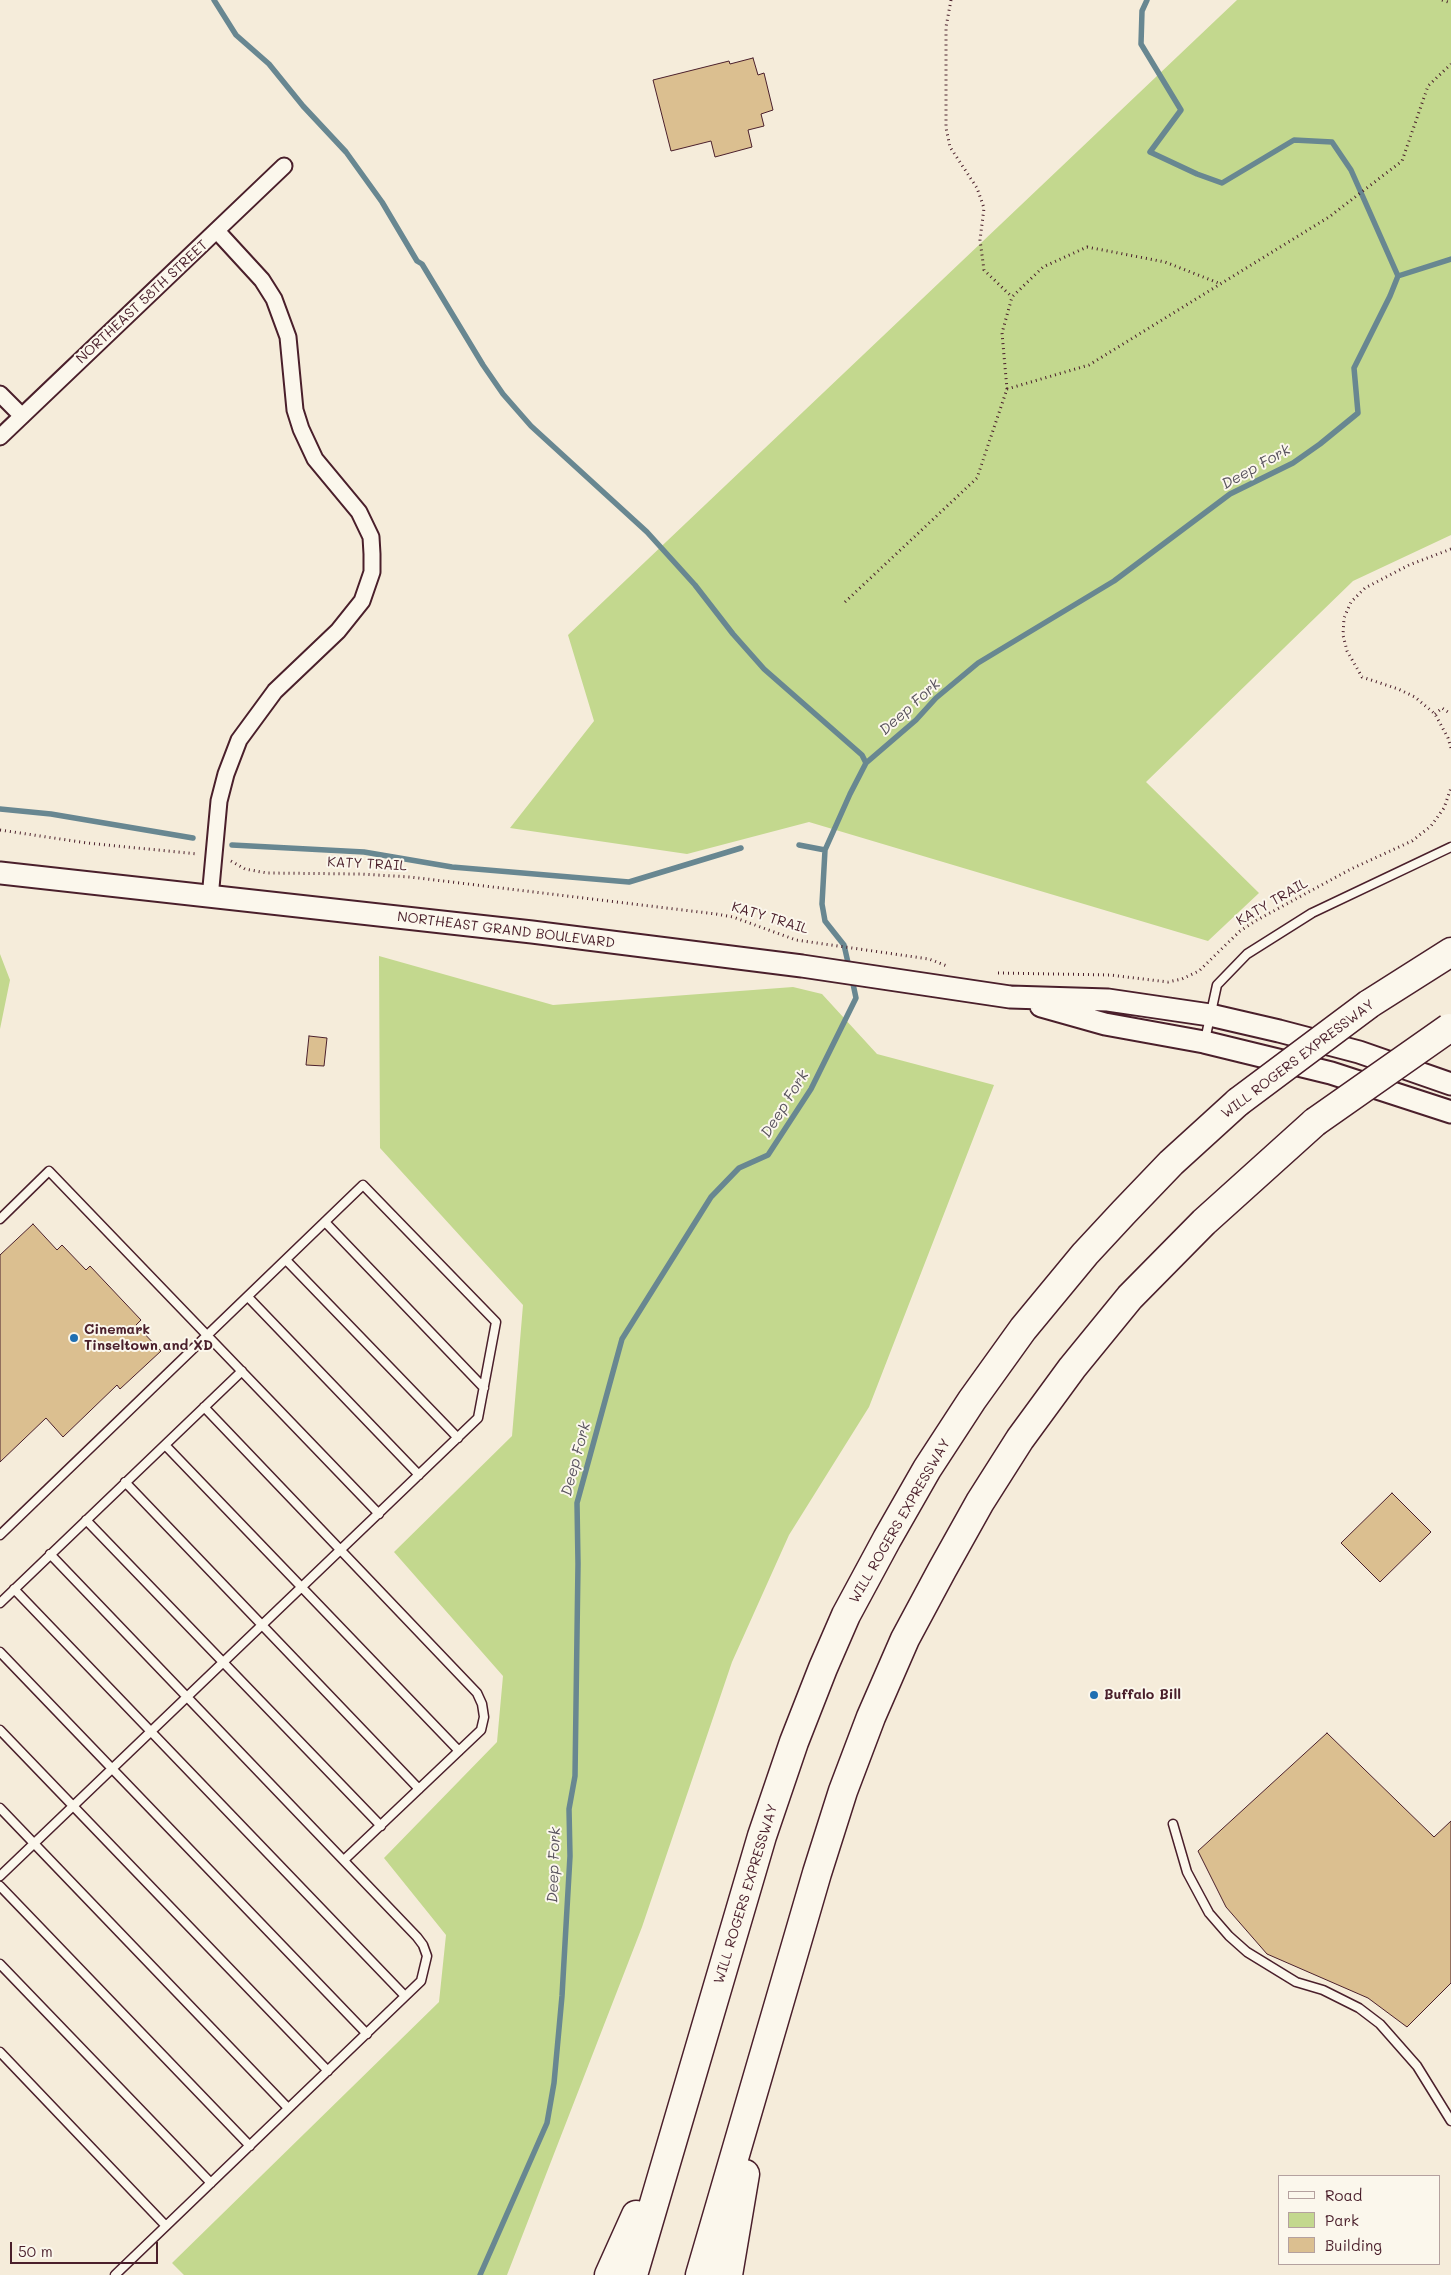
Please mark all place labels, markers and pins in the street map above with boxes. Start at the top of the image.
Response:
place label: Cinemark Tinseltown and XD [84,1322,213,1354]
marker: Cinemark Tinseltown and XD [68,1332,80,1344]
place label: Buffalo Bill [1104,1687,1181,1703]
marker: Buffalo Bill [1088,1689,1100,1701]

